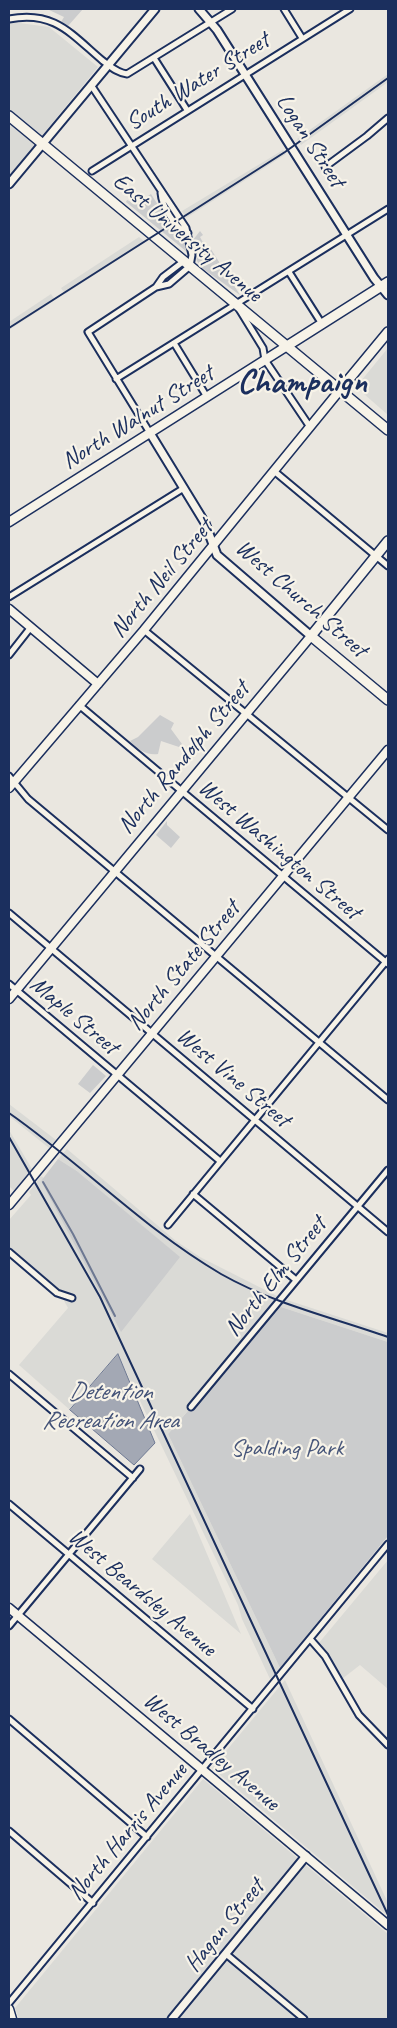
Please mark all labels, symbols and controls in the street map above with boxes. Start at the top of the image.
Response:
street label: South Water Street [121,26,275,138]
street label: Logan Street [269,89,351,193]
street label: East University Avenue [106,167,268,309]
street label: North Walnut Street [57,360,219,476]
district label: Champaign [237,363,367,403]
street label: North Neil Street [104,514,220,644]
street label: West Church Street [229,534,373,664]
street label: North Randolph Street [112,676,256,840]
street label: West Washington Street [192,774,366,926]
street label: North State Street [121,895,247,1037]
street label: Maple Street [24,971,124,1061]
street label: West Vine Street [170,1022,296,1134]
street label: North Elm Street [219,1211,333,1343]
water label: Detention Recreation Area [42,1377,178,1436]
park label: Spalding Park [231,1435,343,1463]
street label: West Beardsley Avenue [62,1523,222,1663]
street label: West Bradley Avenue [137,1687,285,1817]
street label: North Harris Avenue [62,1757,194,1907]
street label: Hagan Street [179,1874,271,1978]

